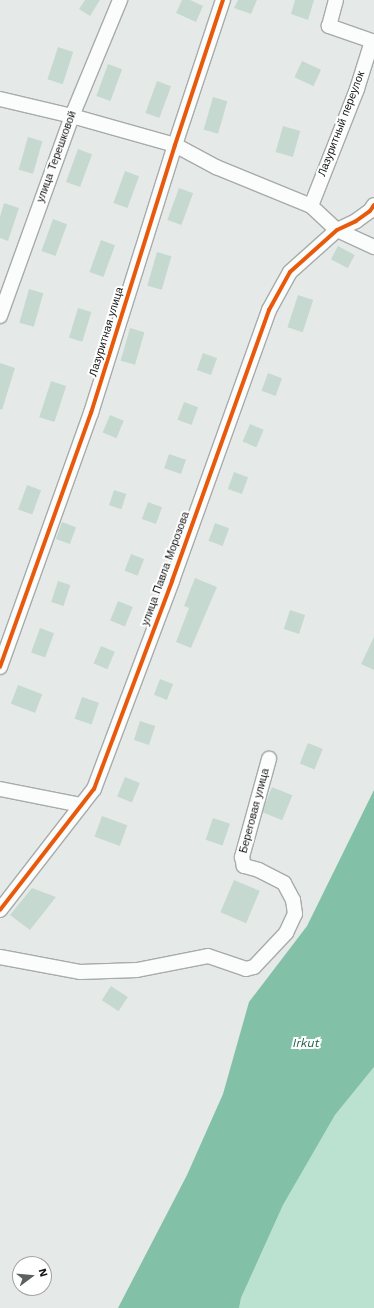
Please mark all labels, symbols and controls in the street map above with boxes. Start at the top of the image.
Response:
street label: Лазуритный переулок [316,70,368,178]
street label: улица Терешковой [34,109,80,205]
street label: Лазуритная улица [87,286,127,378]
street label: улица Павла Морозова [139,510,193,628]
street label: Береговая улица [237,767,273,855]
water label: Irkut [293,1037,319,1051]
north arrow [12,1256,52,1296]
text: N [36,1267,50,1279]

